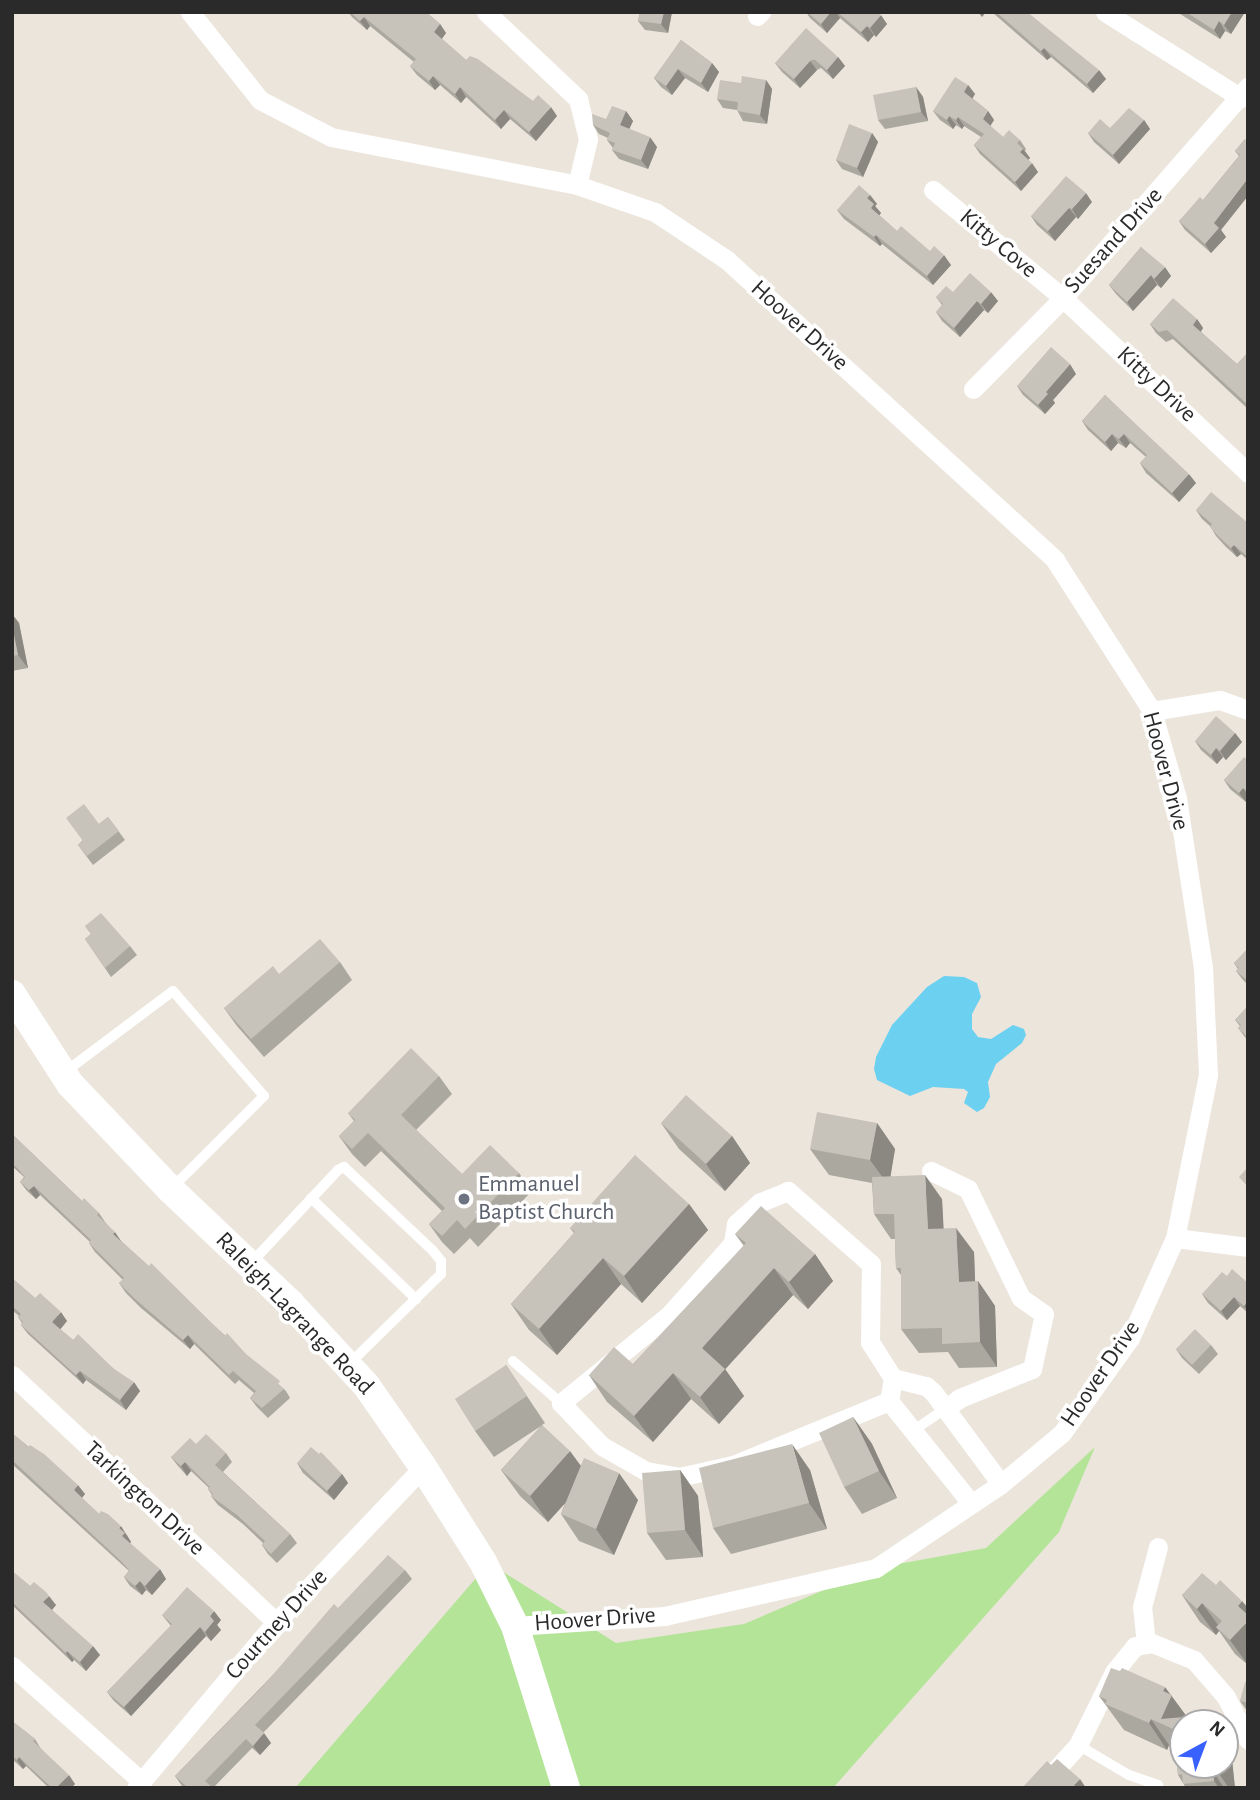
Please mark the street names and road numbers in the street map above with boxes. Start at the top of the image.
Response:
street label: Suesand Drive [1059,182,1169,300]
street label: Kitty Cove [953,203,1043,285]
street label: Hoover Drive [744,275,854,377]
street label: Kitty Drive [1110,341,1202,429]
street label: Hoover Drive [1135,709,1195,833]
street label: Raleigh-Lagrange Road [209,1226,379,1402]
street label: Hoover Drive [1055,1316,1147,1432]
street label: Tarkington Drive [78,1436,210,1562]
street label: Courtney Drive [220,1564,334,1686]
street label: Hoover Drive [533,1601,657,1639]

